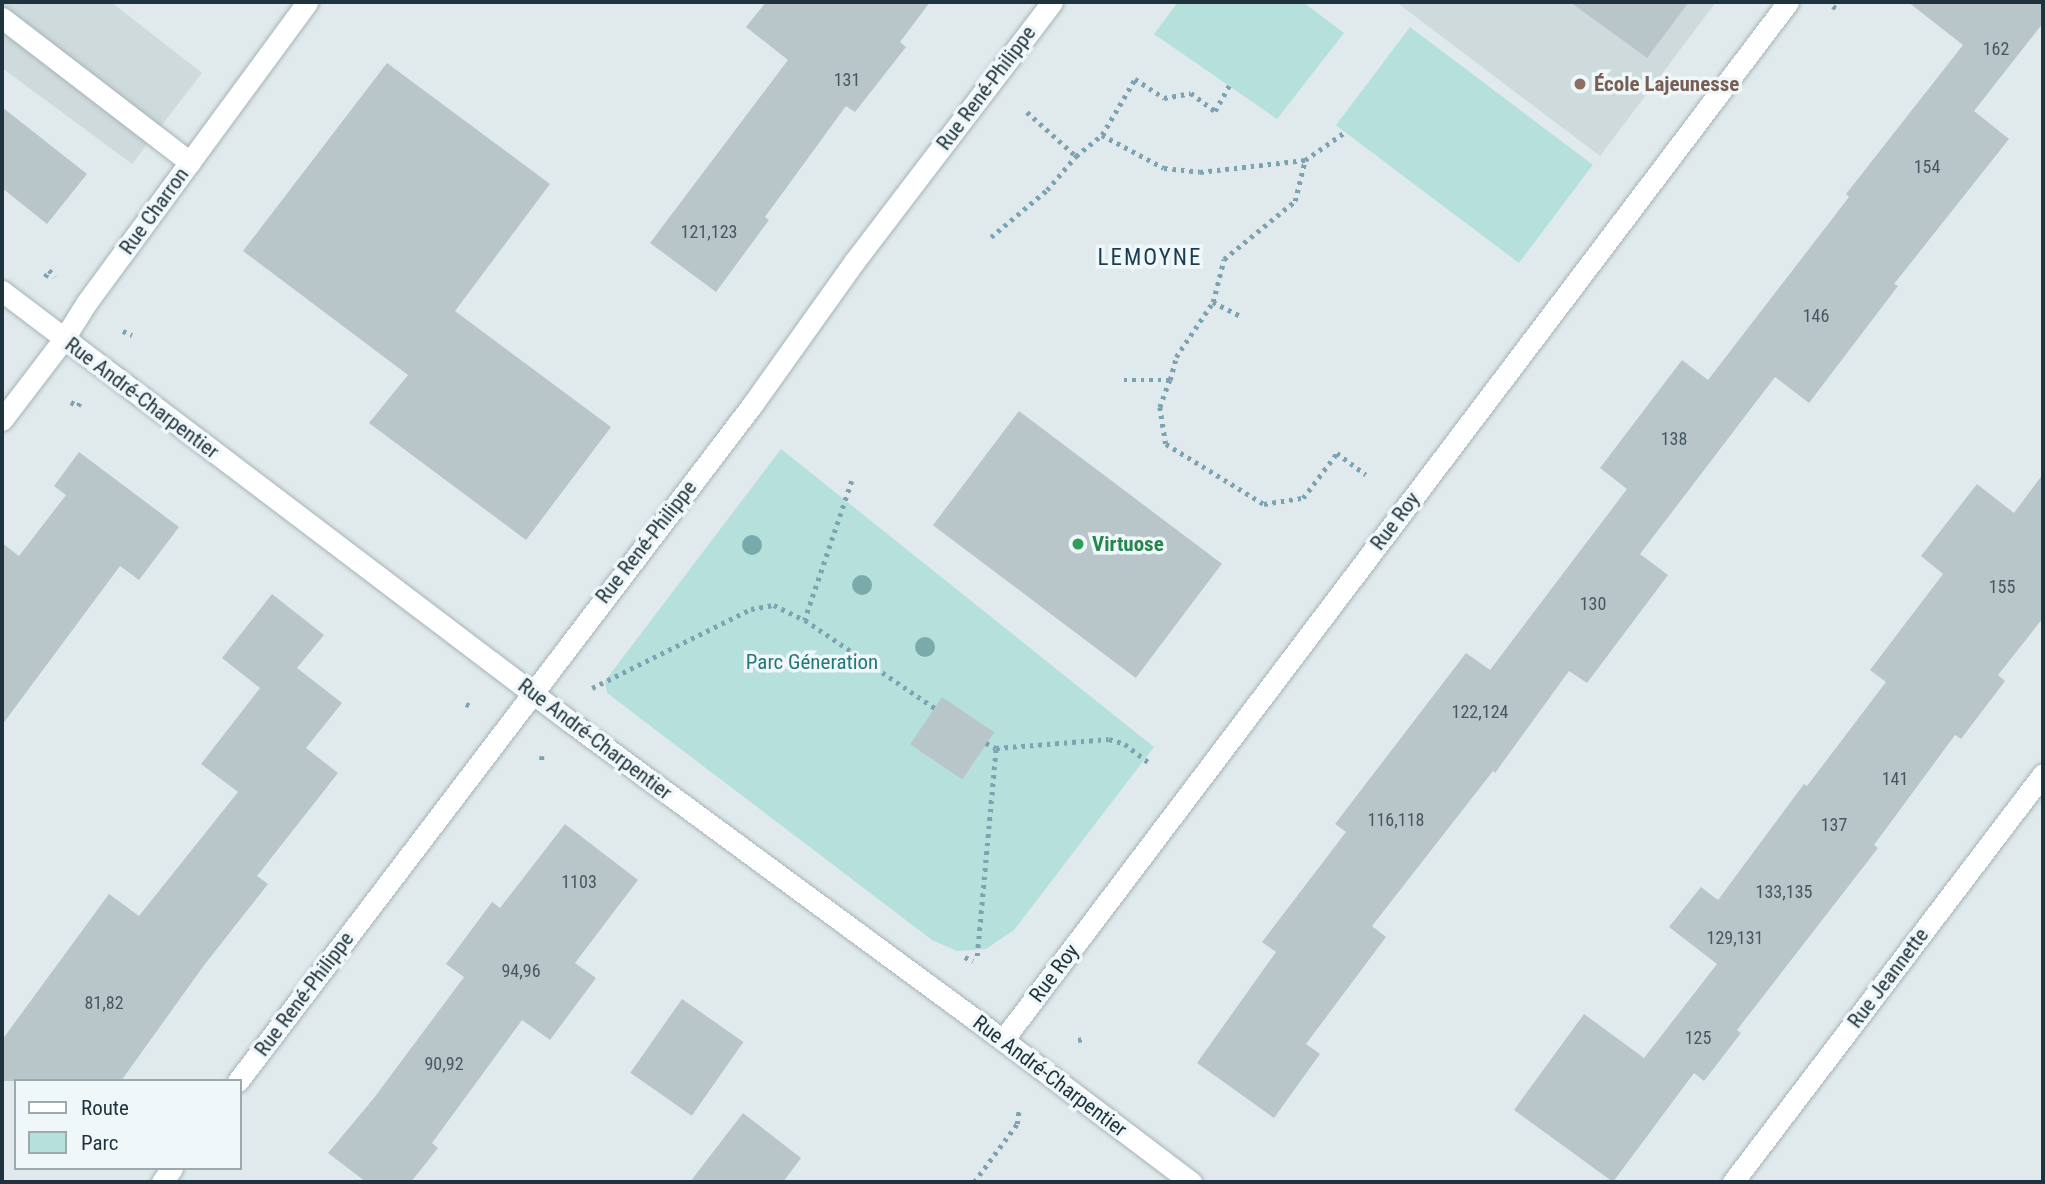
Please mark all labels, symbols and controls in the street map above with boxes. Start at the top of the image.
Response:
street label: Rue René-Philippe [931,21,1041,155]
house number: 162 [1983,38,2009,60]
house number: 131 [834,69,860,91]
place label: École Lajeunesse [1594,71,1739,97]
marker: École Lajeunesse [1572,76,1588,92]
house number: 154 [1914,156,1940,178]
street label: Rue Charron [114,163,194,259]
house number: 121,123 [681,221,737,243]
district label: LEMOYNE [1098,244,1202,272]
house number: 146 [1803,305,1829,327]
street label: Rue André-Charpentier [60,332,224,464]
house number: 138 [1661,428,1687,450]
street label: Rue René-Philippe [590,476,702,608]
street label: Rue Roy [1365,487,1425,555]
place label: Virtuose [1092,531,1164,557]
marker: Virtuose [1070,536,1086,552]
house number: 155 [1989,576,2015,598]
house number: 130 [1580,593,1606,615]
park label: Parc Géneration [746,649,878,675]
street label: Rue André-Charpentier [513,673,677,805]
house number: 122,124 [1452,701,1508,723]
house number: 141 [1882,768,1908,790]
house number: 116,118 [1368,809,1424,831]
house number: 137 [1821,814,1847,836]
house number: 1103 [561,871,597,893]
house number: 133,135 [1756,881,1812,903]
street label: Rue Jeannette [1842,923,1934,1033]
street label: Rue René-Philippe [249,927,359,1061]
house number: 129,131 [1707,927,1763,949]
street label: Rue Roy [1024,939,1084,1007]
house number: 94,96 [501,960,541,982]
house number: 81,82 [84,992,124,1014]
street label: Rue André-Charpentier [968,1010,1132,1142]
house number: 125 [1685,1027,1711,1049]
house number: 90,92 [424,1053,464,1075]
legend [14,1079,242,1170]
text: Route [81,1096,129,1120]
text: Parc [81,1131,119,1155]

